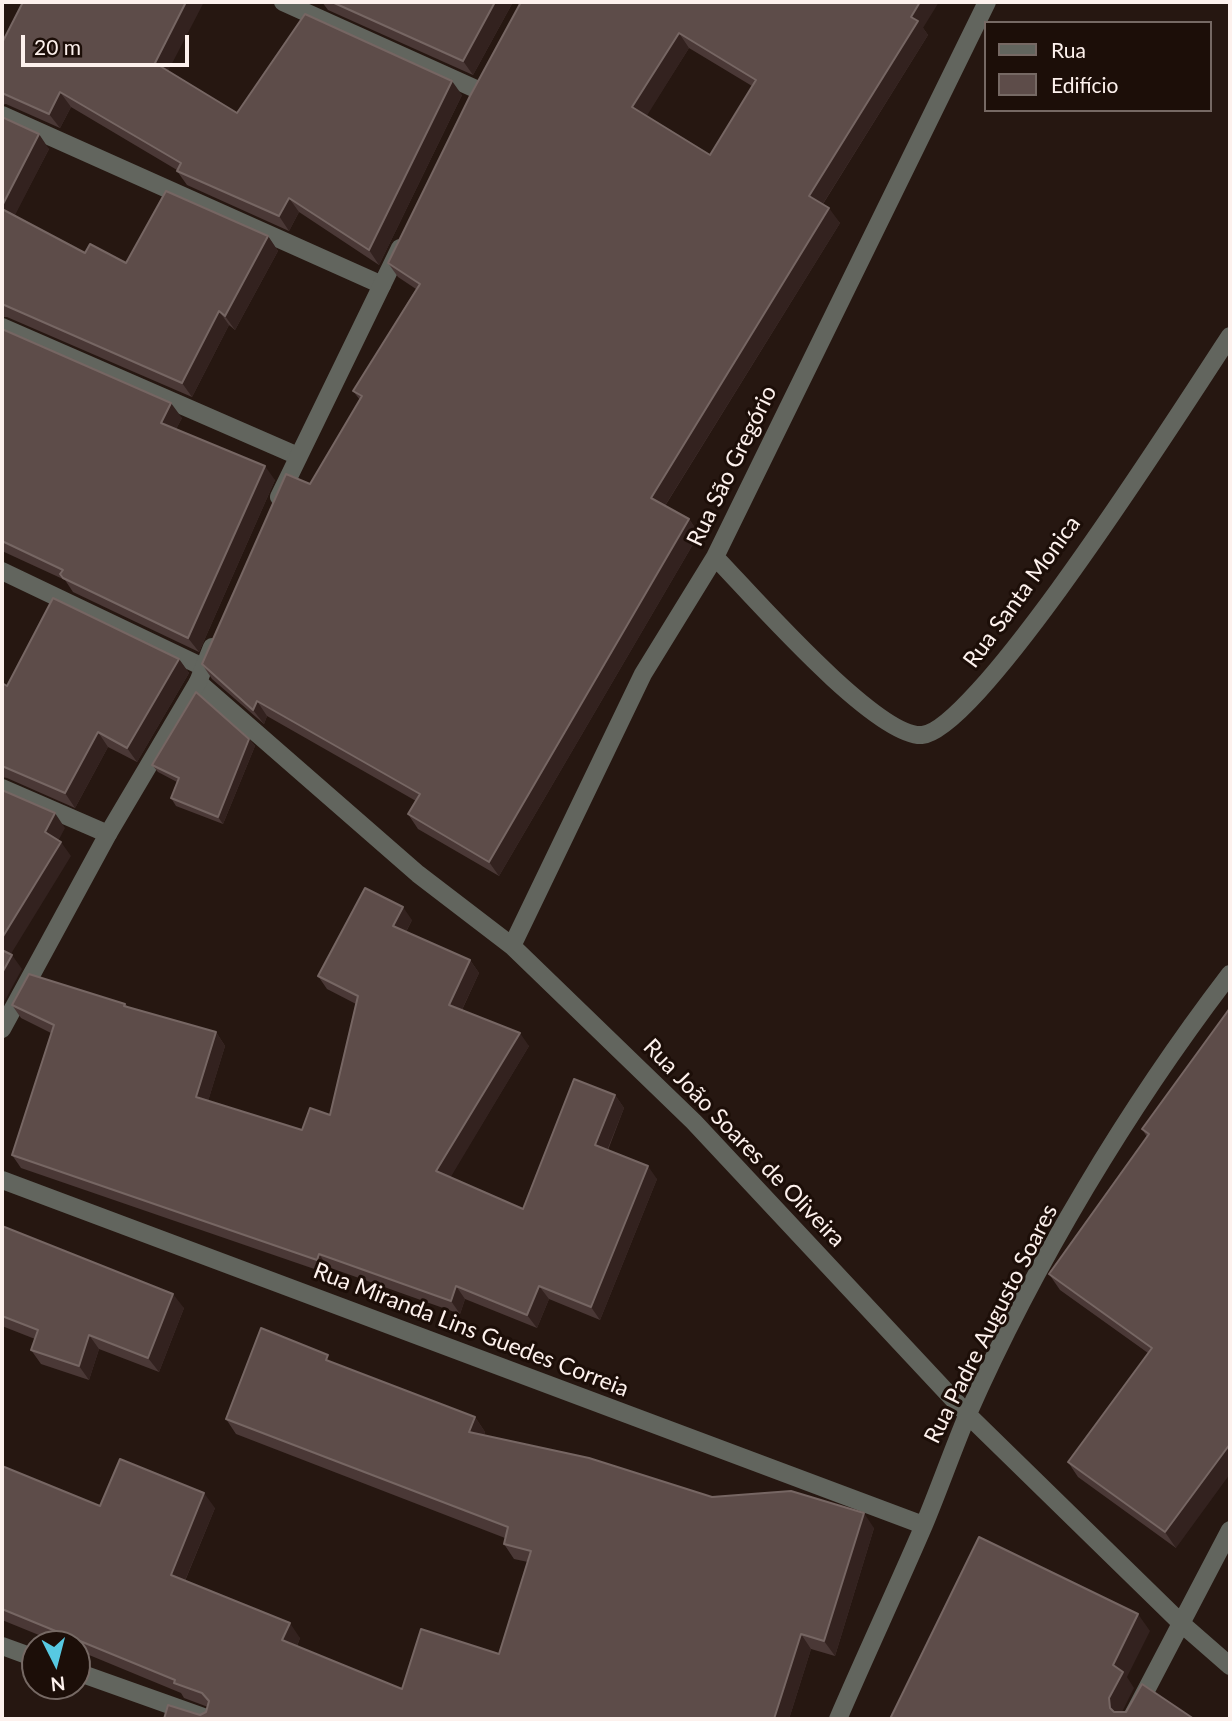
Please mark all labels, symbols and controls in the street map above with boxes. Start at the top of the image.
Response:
scale bar [24,21,192,65]
legend [984,21,1211,112]
text: 20 m [34,34,81,59]
text: Rua [1051,37,1086,62]
text: Edifício [1051,72,1118,97]
street label: Rua São Gregório [681,381,783,551]
street label: Rua Santa Monica [958,511,1086,673]
street label: Rua João Soares de Oliveira [637,1033,851,1253]
street label: Rua Padre Augusto Soares [919,1200,1063,1448]
street label: Rua Miranda Lins Guedes Correia [309,1257,633,1403]
north arrow [21,1630,91,1700]
text: N [50,1672,67,1697]

